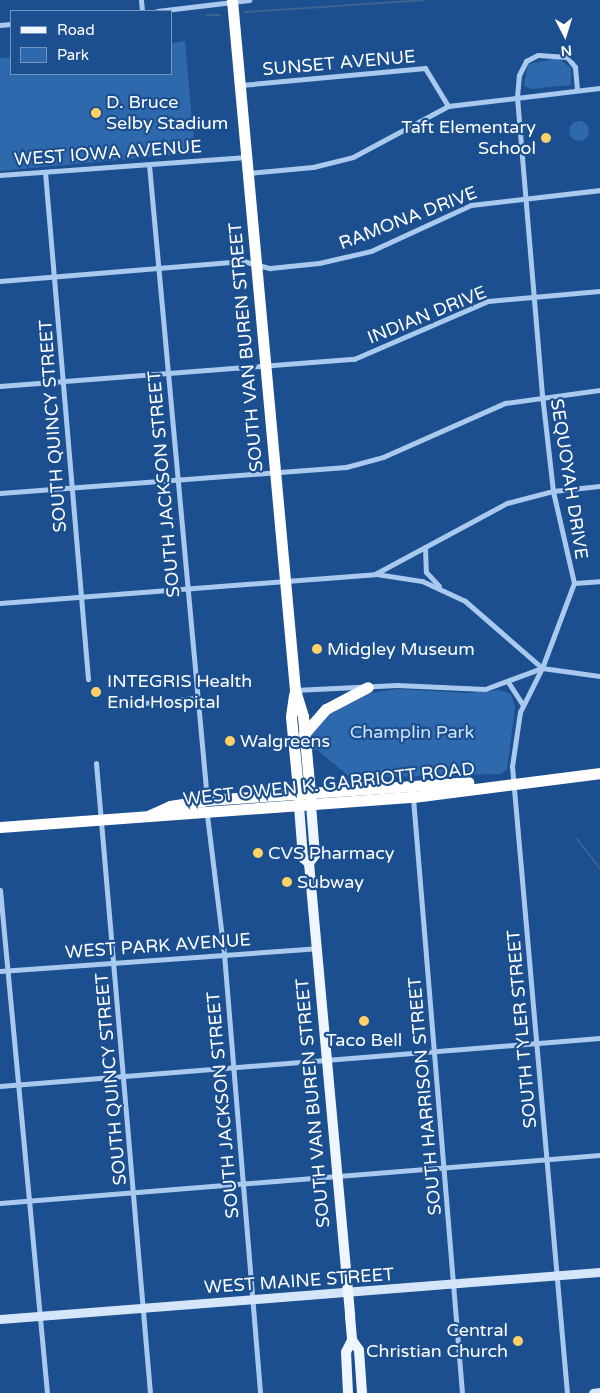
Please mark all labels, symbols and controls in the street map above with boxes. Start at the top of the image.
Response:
legend [10,10,172,75]
north arrow [540,10,590,60]
text: Road [57,21,95,39]
text: N [560,41,573,59]
text: Park [57,46,89,64]
street label: SUNSET AVENUE [262,46,416,80]
place label: D. Bruce Selby Stadium [106,92,228,134]
marker: D. Bruce Selby Stadium [90,107,102,119]
place label: Taft Elementary School [401,117,536,160]
marker: Taft Elementary School [540,132,552,144]
street label: WEST IOWA AVENUE [13,136,203,170]
street label: RAMONA DRIVE [336,182,480,254]
street label: SOUTH VAN BUREN STREET [224,221,268,473]
street label: INDIAN DRIVE [364,281,490,349]
street label: SOUTH QUINCY STREET [35,319,71,533]
street label: SOUTH JACKSON STREET [143,370,185,598]
street label: SEQUOYAH DRIVE [546,397,592,561]
place label: Midgley Museum [327,638,475,660]
marker: Midgley Museum [311,643,323,655]
place label: INTEGRIS Health Enid Hospital [107,671,252,714]
marker: INTEGRIS Health Enid Hospital [89,685,103,699]
park label: Champlin Park [350,721,474,743]
place label: Walgreens [240,730,330,752]
marker: Walgreens [224,735,236,747]
street label: WEST OWEN K. GARRIOTT ROAD [182,758,476,810]
place label: CVS Pharmacy [268,842,395,864]
marker: CVS Pharmacy [252,847,264,859]
place label: Subway [297,871,364,893]
marker: Subway [281,876,293,888]
street label: WEST PARK AVENUE [64,929,252,963]
street label: SOUTH TYLER STREET [503,929,541,1129]
street label: SOUTH QUINCY STREET [91,972,131,1186]
street label: SOUTH HARRISON STREET [404,976,446,1216]
street label: SOUTH VAN BUREN STREET [291,977,335,1229]
street label: SOUTH JACKSON STREET [202,991,244,1219]
marker: Taco Bell [358,1015,370,1027]
place label: Taco Bell [326,1029,402,1051]
street label: WEST MAINE STREET [203,1264,395,1298]
place label: Central Christian Church [366,1320,508,1362]
marker: Central Christian Church [512,1335,524,1347]

